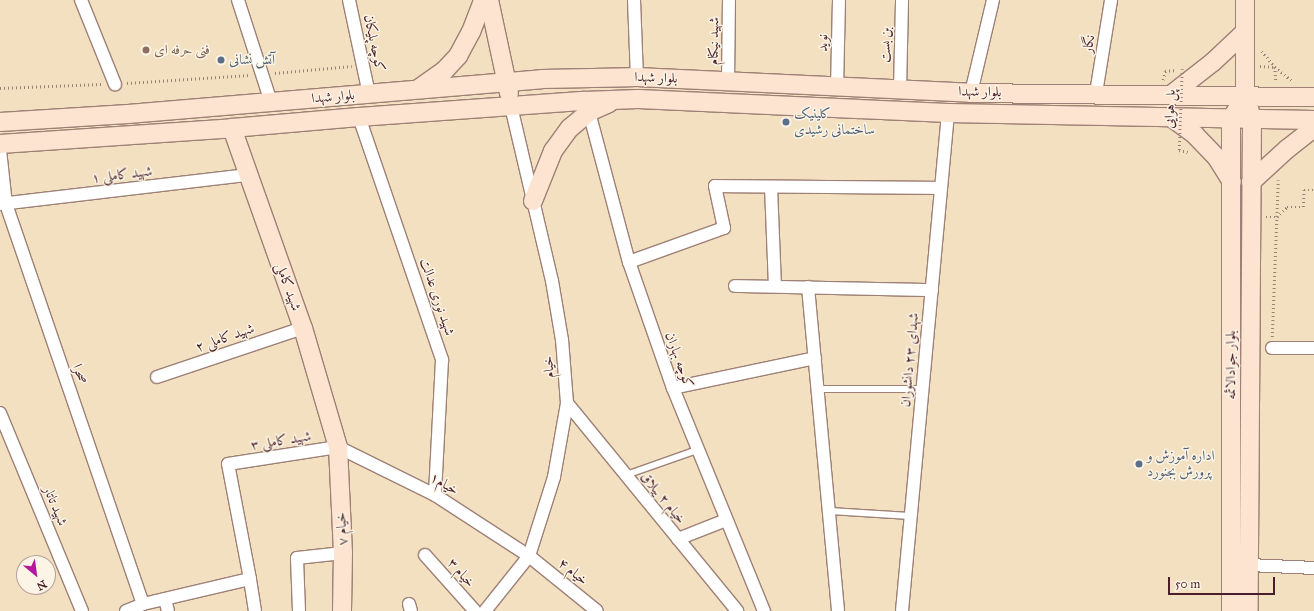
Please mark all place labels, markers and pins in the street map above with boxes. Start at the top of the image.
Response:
place label: فنی حرفه ای [154,42,210,58]
marker: فنی حرفه ای [141,45,151,55]
place label: آتش نشانی [229,52,275,68]
marker: آتش نشانی [216,55,226,65]
place label: کلینیک ساختمانی رشیدی [794,106,875,138]
marker: کلینیک ساختمانی رشیدی [781,117,791,127]
place label: اداره آموزش و پرورش بجنورد [1147,448,1215,480]
marker: اداره آموزش و پرورش بجنورد [1134,459,1144,469]

